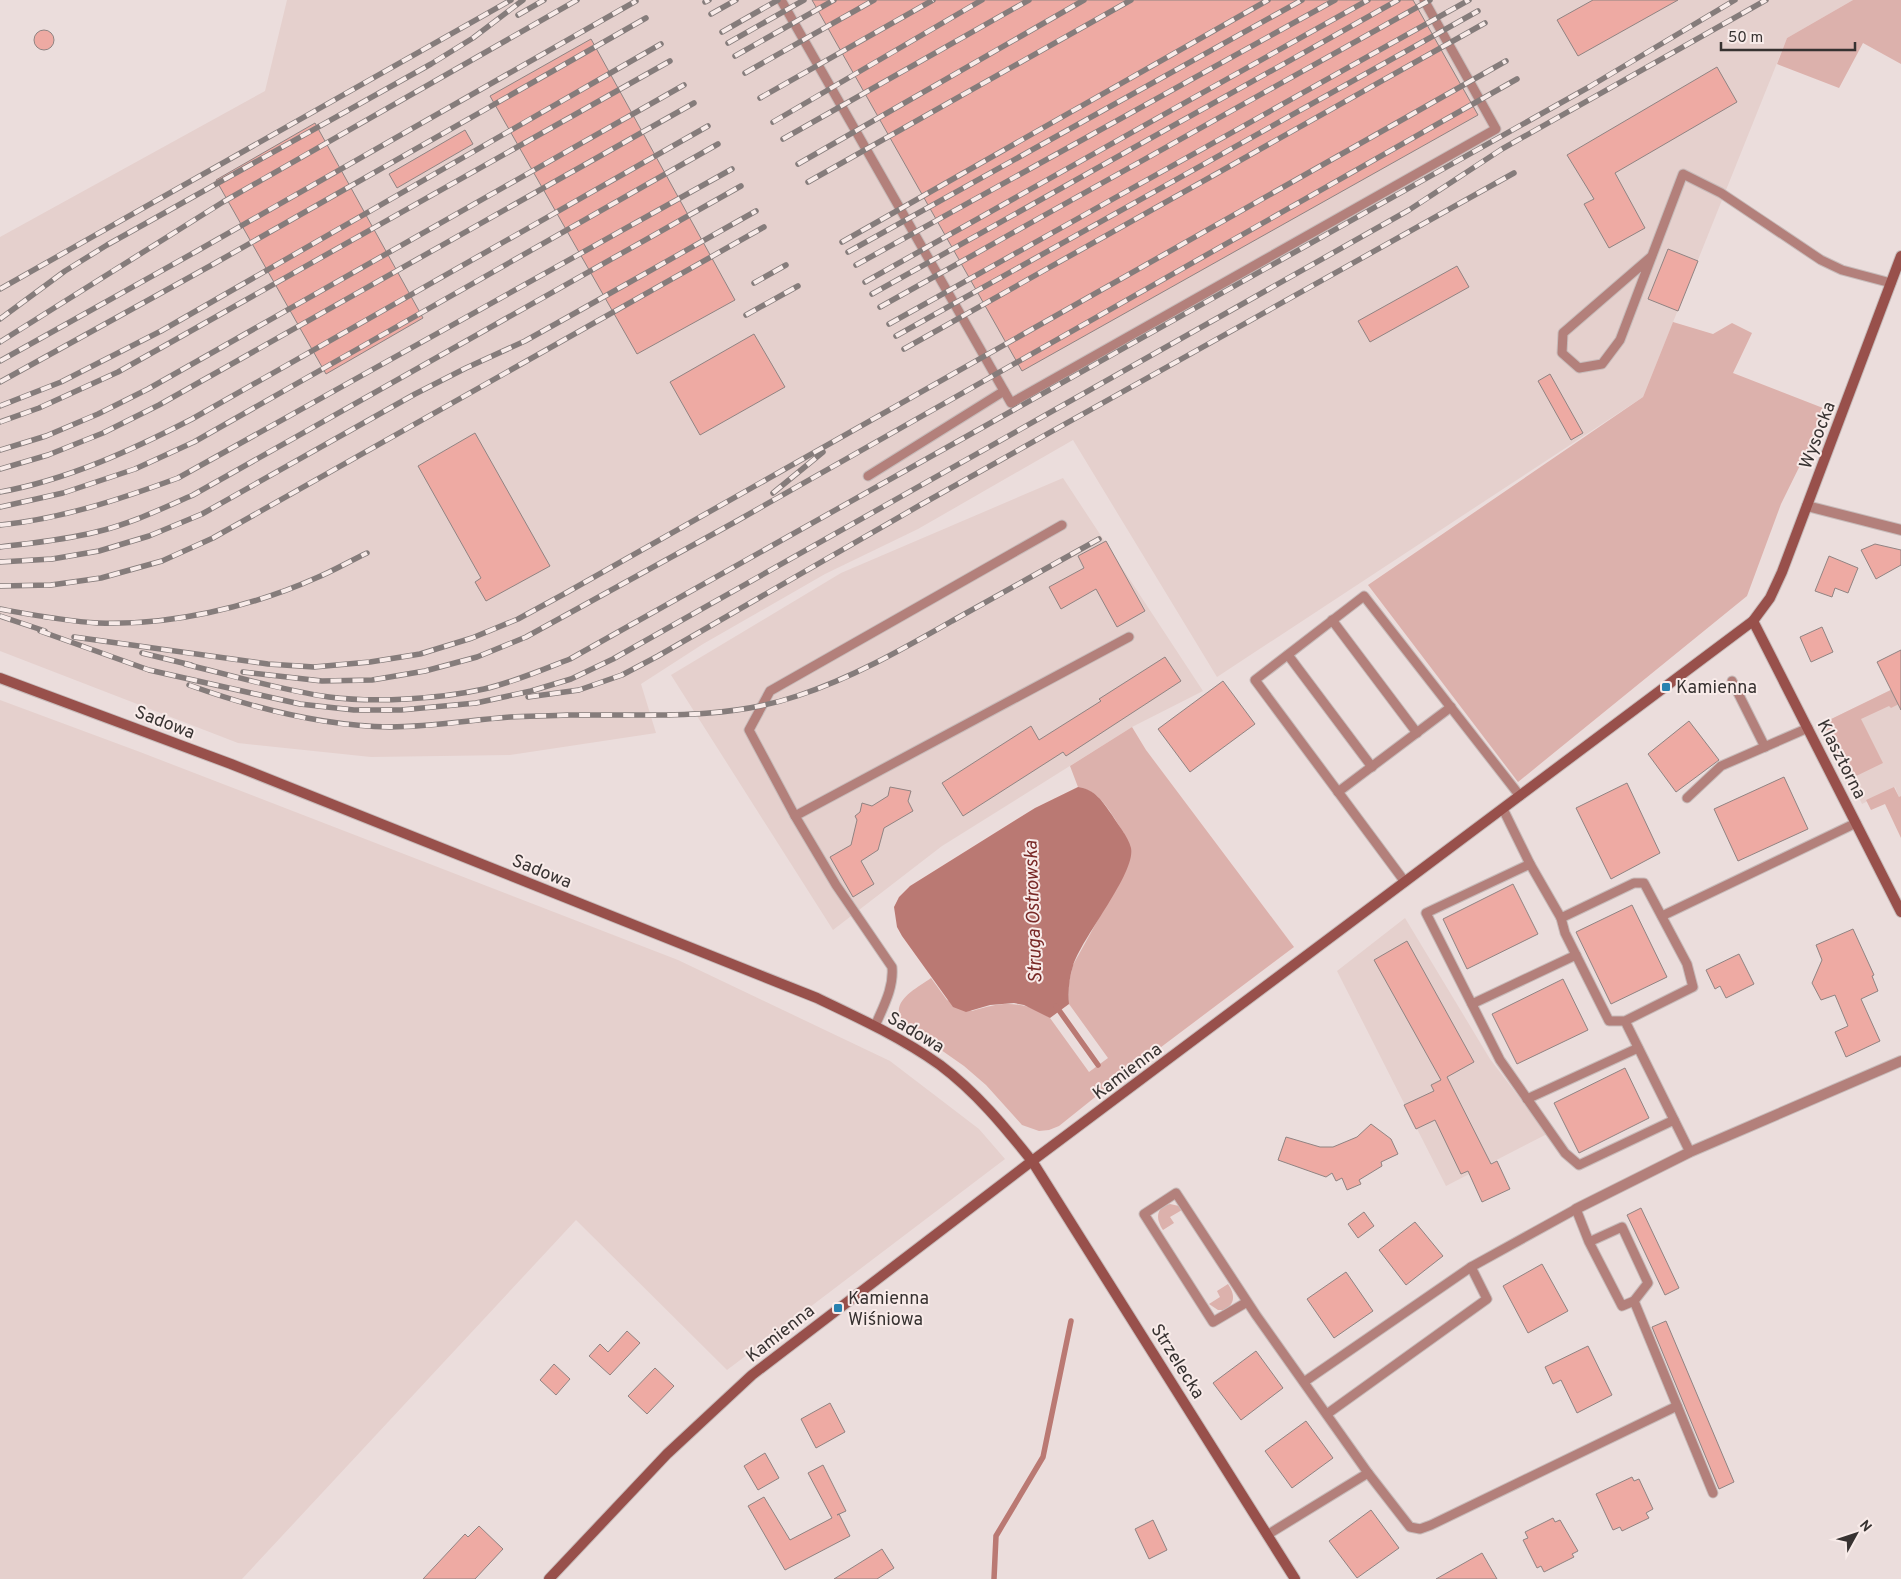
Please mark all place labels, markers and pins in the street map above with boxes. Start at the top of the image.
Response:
place label: Kamienna [1676,677,1757,700]
marker: Kamienna [1660,681,1672,693]
place label: Kamienna Wiśniowa [848,1288,929,1332]
marker: Kamienna Wiśniowa [832,1302,844,1314]

